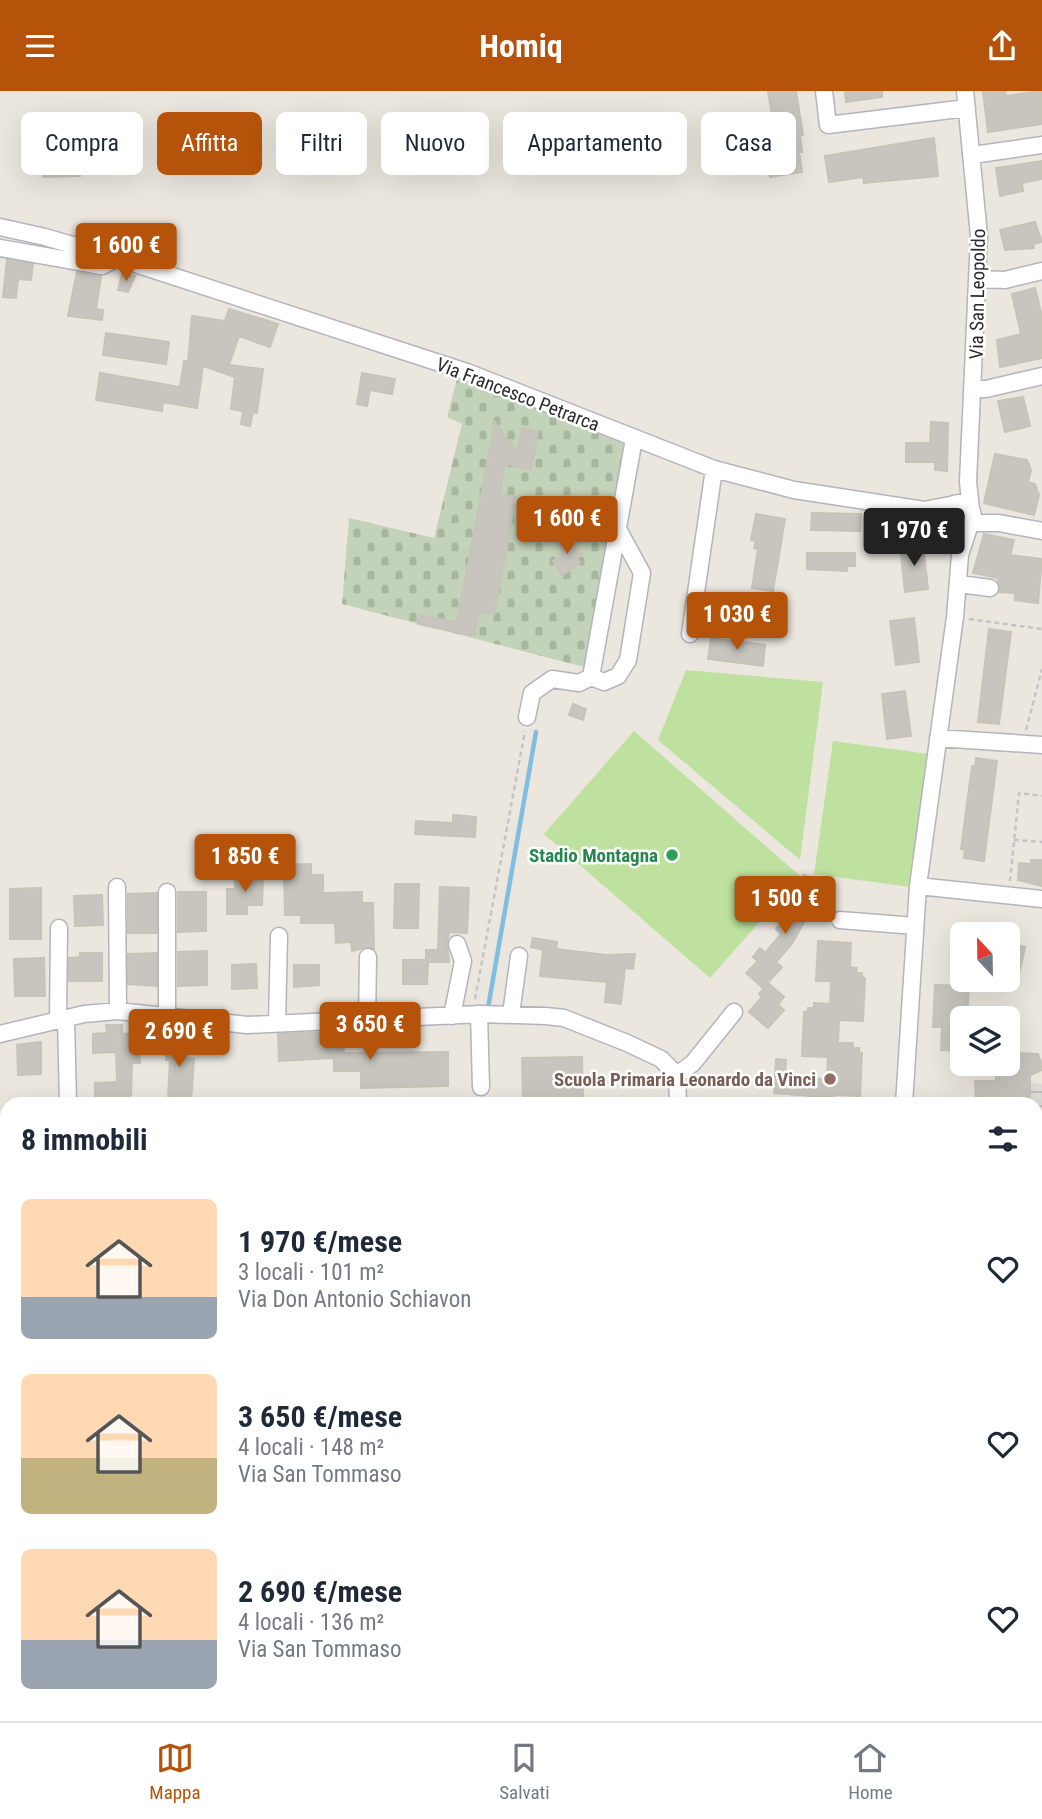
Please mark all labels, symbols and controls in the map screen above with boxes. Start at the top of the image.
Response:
icon: menu [21,27,59,65]
text: Homiq [479,27,563,65]
icon: share [983,27,1021,65]
chip: Compra [21,112,143,175]
chip: Affitta [157,112,262,175]
chip: Filtri [276,112,367,175]
chip: Nuovo [381,112,489,175]
chip: Appartamento [503,112,687,175]
chip: Casa [701,112,796,175]
pin: 1 600 € [61,223,191,283]
street label: Via San Leopoldo [965,228,990,360]
text: 1 600 € [92,232,160,259]
street label: Via Francesco Petrarca [433,353,603,436]
pin: 1 600 € [502,497,632,556]
text: 1 600 € [533,505,601,532]
pin: 1 970 € [849,509,979,568]
text: 1 970 € [880,517,948,544]
pin: 1 030 € [672,593,802,652]
text: 1 030 € [703,601,771,628]
pin: 1 850 € [180,835,310,894]
text: 1 850 € [211,843,279,870]
place label: Stadio Montagna [529,844,658,867]
marker: Stadio Montagna [664,847,680,863]
pin: 1 500 € [720,877,850,936]
text: 1 500 € [751,885,819,912]
north arrow [950,922,1020,992]
map controls [950,922,1020,1076]
pin: 3 650 € [305,1003,435,1062]
button: layers [950,1006,1020,1076]
pin: 2 690 € [114,1009,244,1069]
text: 3 650 € [336,1011,404,1038]
text: 2 690 € [145,1018,213,1045]
place label: Scuola Primaria Leonardo da Vinci [554,1068,816,1091]
marker: Scuola Primaria Leonardo da Vinci [822,1071,838,1087]
icon: filters [984,1120,1022,1158]
text: 8 immobili [21,1122,148,1157]
text: 1 970 €/mese [238,1224,402,1259]
icon: home [77,1227,161,1311]
icon: heart [984,1250,1022,1288]
text: 3 locali · 101 m² [238,1259,384,1286]
text: Via Don Antonio Schiavon [238,1286,471,1313]
text: 3 650 €/mese [238,1399,402,1434]
icon: home [77,1402,161,1486]
icon: heart [984,1425,1022,1463]
text: 4 locali · 148 m² [238,1434,384,1461]
text: Via San Tommaso [238,1461,401,1488]
text: 2 690 €/mese [238,1574,402,1609]
icon: home [77,1577,161,1661]
icon: heart [984,1600,1022,1638]
text: 4 locali · 136 m² [238,1609,384,1636]
text: Via San Tommaso [238,1636,401,1663]
tab: Mappa [149,1739,201,1804]
tab: Salvati [499,1739,550,1804]
tab: Home [848,1739,893,1804]

